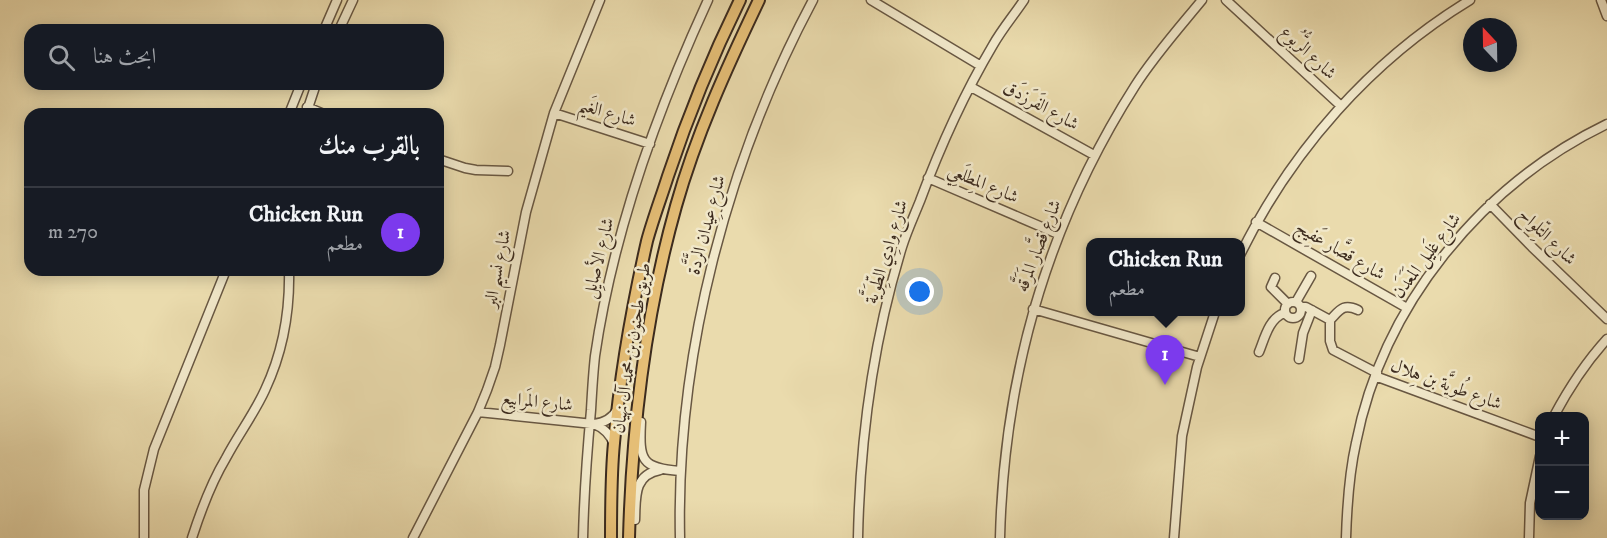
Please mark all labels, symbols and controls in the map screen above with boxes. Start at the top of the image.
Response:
street label: شارع الرُّبُوع [1273,16,1346,87]
north arrow [1463,18,1517,72]
search box [24,24,444,90]
icon: search [45,41,78,74]
text: ابحث هنا [93,43,156,70]
street label: شارع الفَرَزدَق [998,74,1084,138]
street label: شارع الغَيم [574,91,639,138]
text: بالقرب منك [318,130,420,163]
street label: شارع المِطلَعِي [942,157,1023,213]
street label: شارع عِيدان الرَّدَّة [678,171,734,278]
street label: شارع قصَّار المَرَقَّه [1007,195,1069,296]
street label: شارع وادِي الطِّوَيَّة [856,196,916,308]
text: Chicken Run [249,201,363,228]
street label: شارع التِّلواح [1510,202,1582,273]
street label: شارع غَلِيل المَعَدَن [1385,207,1469,305]
street label: شارع قصَّار عَفِيج [1289,212,1391,289]
street label: شارع الأصايِل [575,215,623,301]
text: 270 m [48,220,98,245]
text: 1 [397,220,404,245]
street label: شارع نسيم البر [479,228,522,313]
text: مطعم [326,232,363,257]
popup [1086,238,1245,316]
text: Chicken Run [1108,246,1223,273]
street label: طريق طحنون بن محمد آل نهيان [608,261,656,435]
your location [905,277,934,306]
text: مطعم [1108,277,1145,302]
pin: 1 [1146,336,1184,385]
street label: شارع طُويَّة بن هِلال [1386,350,1506,418]
street label: شارع المَرابِيع [500,384,574,421]
map controls [1535,412,1589,520]
button: + [1535,412,1589,466]
button: − [1535,466,1589,520]

